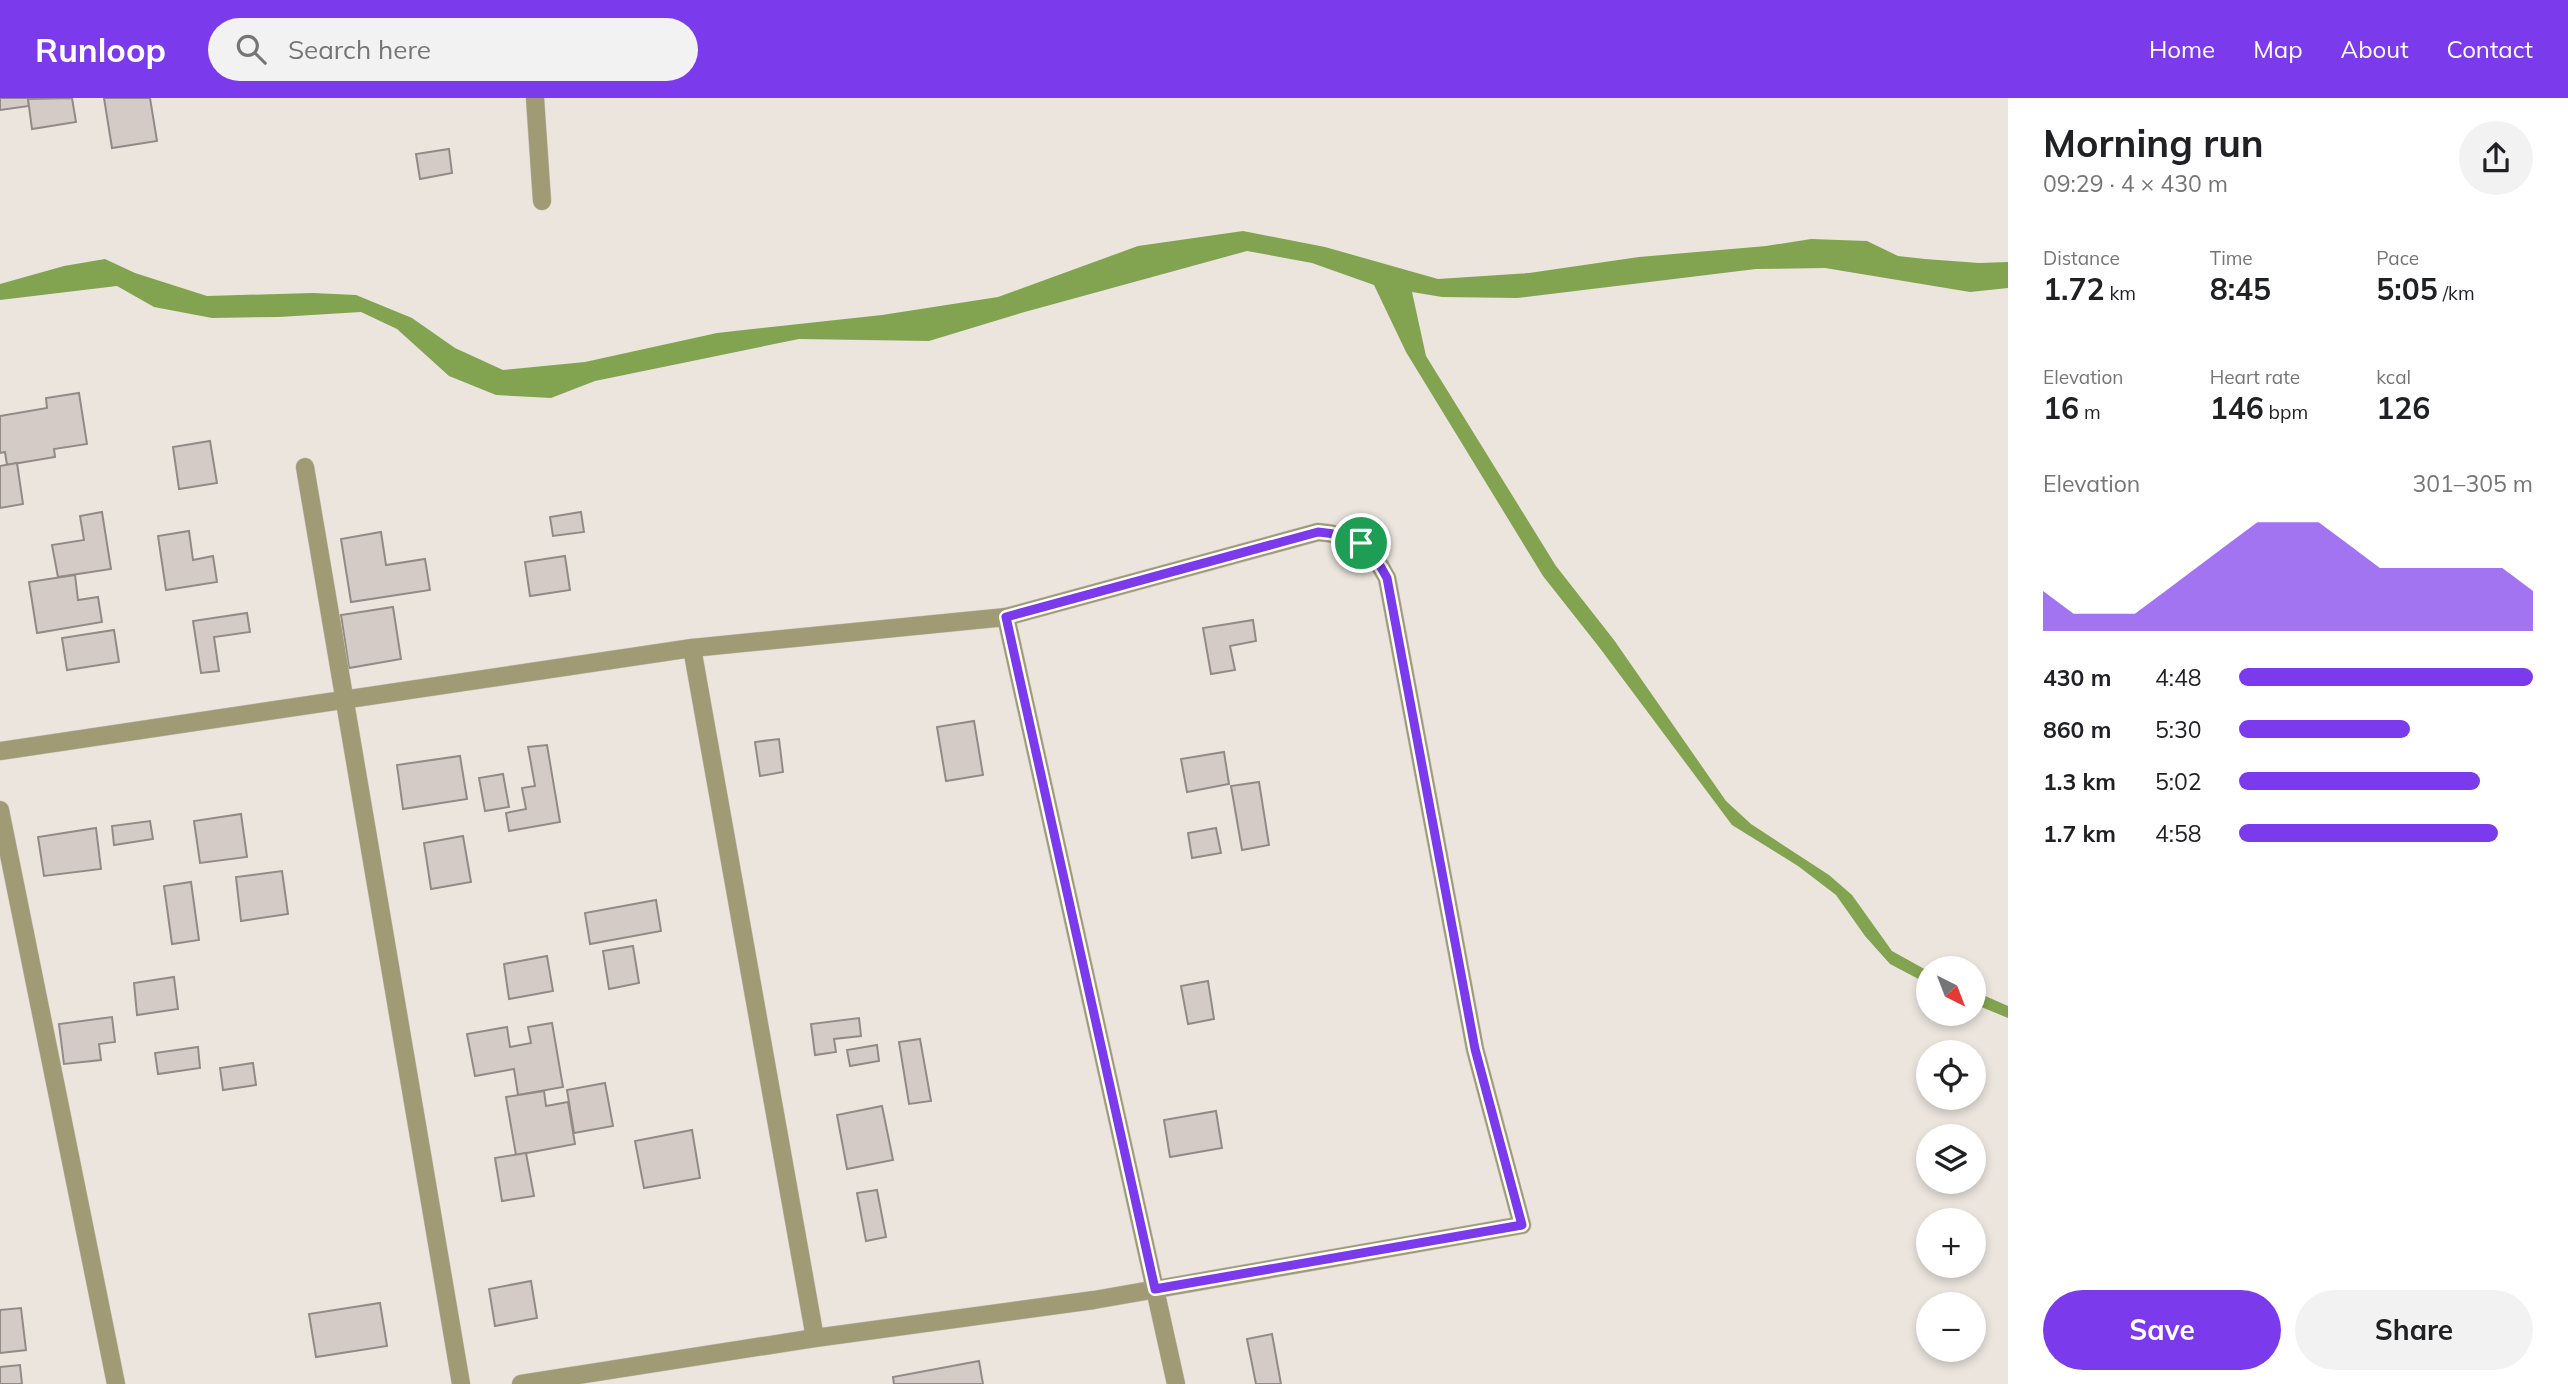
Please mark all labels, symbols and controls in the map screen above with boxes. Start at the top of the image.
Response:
search box [208,18,698,81]
text: Runloop [35,29,166,70]
icon: search [232,30,270,68]
text: Search here [288,33,431,66]
text: Home [2149,34,2215,64]
text: Map [2253,34,2303,64]
text: About [2341,34,2409,64]
text: Contact [2447,34,2533,64]
text: Morning run [2043,119,2264,167]
button: share [2459,121,2533,195]
text: 09:29 · 4 × 430 m [2043,169,2228,198]
text: Distance [2043,246,2120,270]
text: Time [2210,246,2253,270]
text: Pace [2376,246,2419,270]
text: 1.72 [2043,270,2104,308]
text: 8:45 [2210,270,2271,308]
text: 5:05 [2376,270,2438,308]
text: km [2104,281,2136,305]
text: /km [2438,281,2475,305]
text: Elevation [2043,365,2123,389]
text: Heart rate [2210,365,2300,389]
text: kcal [2376,365,2411,389]
text: 16 [2043,389,2079,427]
text: 146 [2210,389,2264,427]
text: 126 [2376,389,2430,427]
text: m [2079,400,2101,424]
text: bpm [2264,400,2308,424]
text: Elevation [2043,469,2140,498]
text: 301–305 m [2412,469,2533,498]
pin [1331,513,1391,573]
icon: arrive [1342,524,1380,562]
text: 430 m [2043,663,2111,692]
text: 4:48 [2155,663,2202,692]
text: 860 m [2043,715,2111,744]
text: 5:30 [2155,715,2202,744]
text: 1.3 km [2043,767,2116,796]
text: 5:02 [2155,767,2202,796]
text: 1.7 km [2043,819,2116,848]
text: 4:58 [2155,819,2202,848]
north arrow [1916,956,1986,1026]
map controls [1916,956,1986,1362]
button: locate [1916,1040,1986,1110]
button: layers [1916,1124,1986,1194]
button: + [1916,1208,1986,1278]
button: Save [2043,1290,2281,1370]
button: Share [2295,1290,2533,1370]
button: − [1916,1292,1986,1362]

